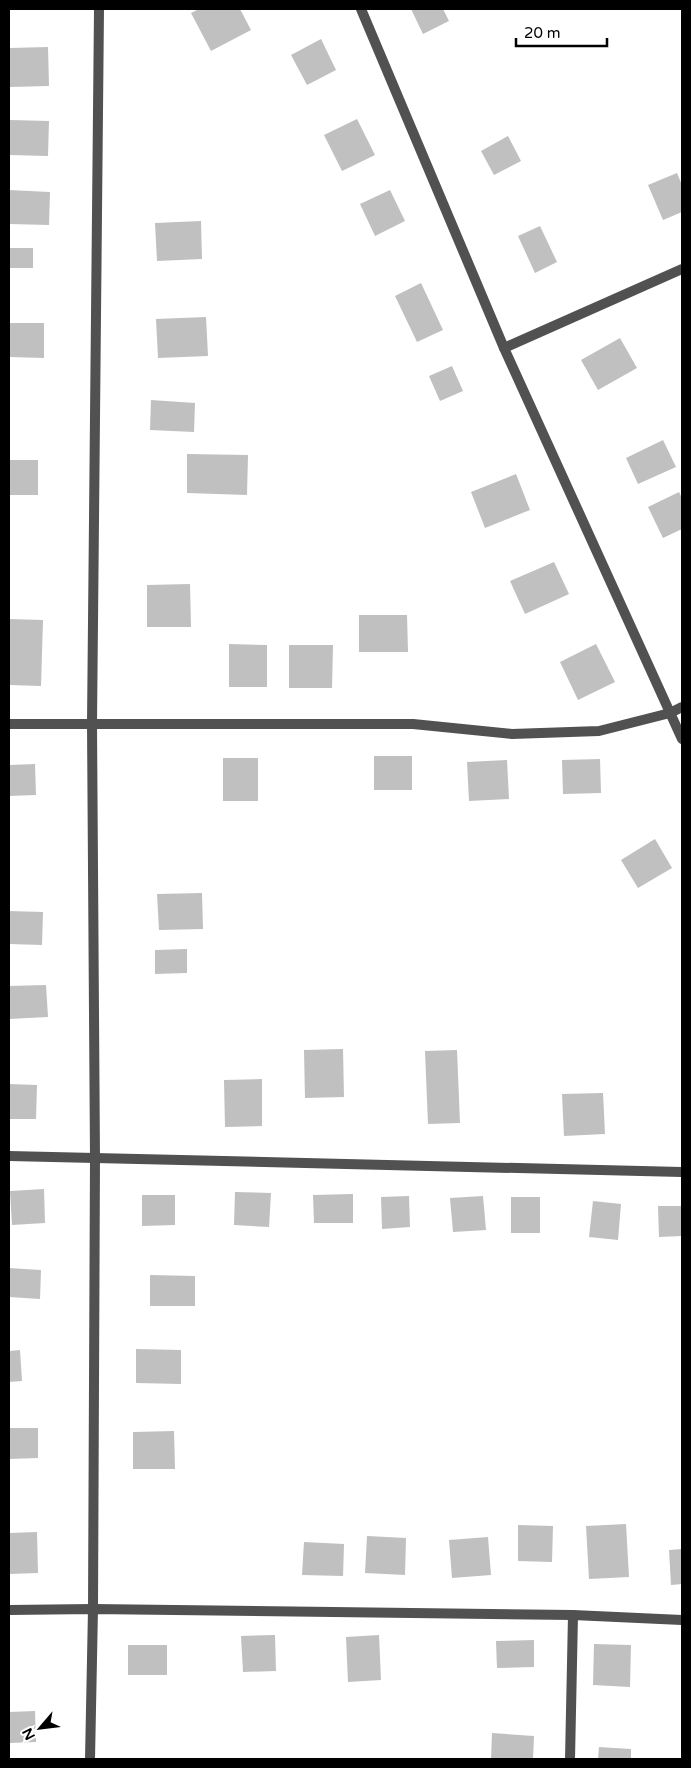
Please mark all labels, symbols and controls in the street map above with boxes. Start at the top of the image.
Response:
scale bar [516,15,607,47]
text: 20 m [524,24,561,42]
north arrow [15,1703,65,1753]
text: N [19,1725,39,1743]

